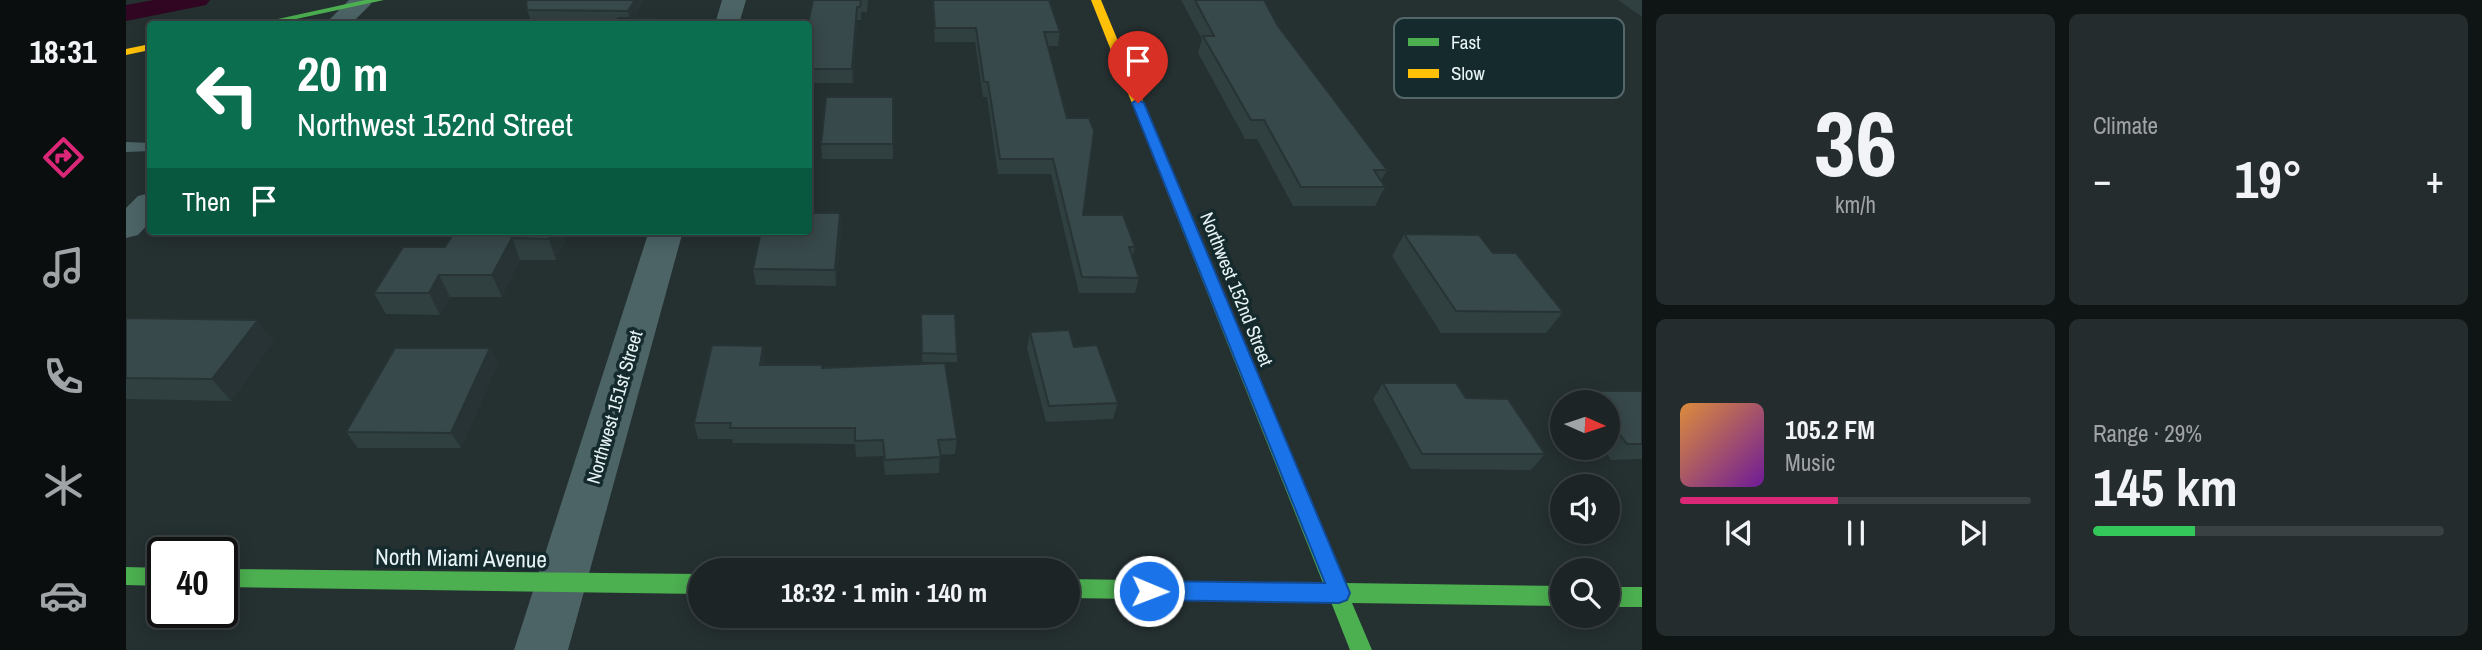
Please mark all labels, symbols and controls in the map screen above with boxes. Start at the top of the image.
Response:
legend [1394,18,1624,98]
text: Fast [1451,29,1481,55]
text: 18:31 [29,30,97,73]
pin [1108,31,1168,103]
text: 20 m [297,40,389,106]
icon: arrive [1119,42,1157,80]
icon: left [182,49,273,140]
text: Slow [1451,60,1486,86]
text: 36 [1814,82,1897,204]
text: Northwest 152nd Street [297,103,573,146]
text: Climate [2093,110,2158,141]
icon: directions [39,133,88,182]
text: 19° [2234,144,2303,214]
text: − [2093,154,2111,205]
text: + [2426,154,2444,205]
icon: arrive [245,182,283,220]
text: Then [182,184,231,219]
text: km/h [1835,189,1876,220]
street label: Northwest 152nd Street [1194,208,1280,370]
icon: music [39,243,88,292]
street label: Northwest 151st Street [580,327,649,487]
icon: phone [39,352,88,401]
north arrow [1550,390,1620,460]
map controls [1550,390,1620,628]
text: 105.2 FM [1785,412,1875,447]
text: Range · 29% [2093,418,2202,449]
text: Music [1785,447,1835,478]
text: 145 km [2093,452,2238,522]
icon: climate [39,461,88,510]
button: sound [1550,474,1620,544]
icon: previous [1720,514,1758,552]
icon: pause [1837,514,1875,552]
icon: next [1954,514,1992,552]
speed limit sign: 40 [147,537,238,628]
street label: North Miami Avenue [375,541,547,574]
position arrow [1112,554,1186,628]
button: search [1550,558,1620,628]
icon: car [39,571,88,620]
text: 18:32 · 1 min · 140 m [781,575,987,610]

